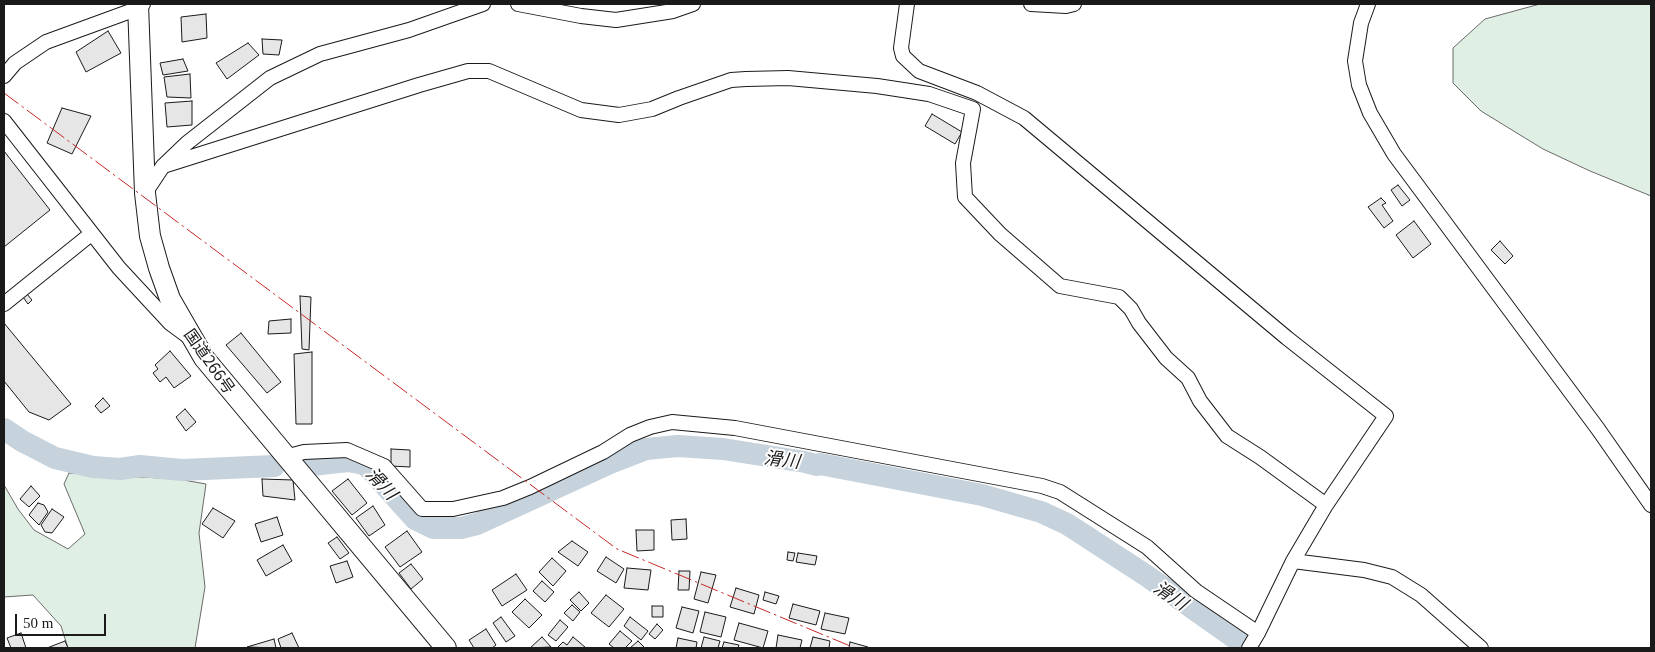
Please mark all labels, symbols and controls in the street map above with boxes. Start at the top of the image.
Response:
street label: 国道266号 [181,325,239,397]
water label: 滑川 [763,446,801,472]
water label: 滑川 [362,462,402,504]
water label: 滑川 [1150,576,1192,614]
scale bar [18,604,109,636]
text: 50 m [23,615,53,631]

